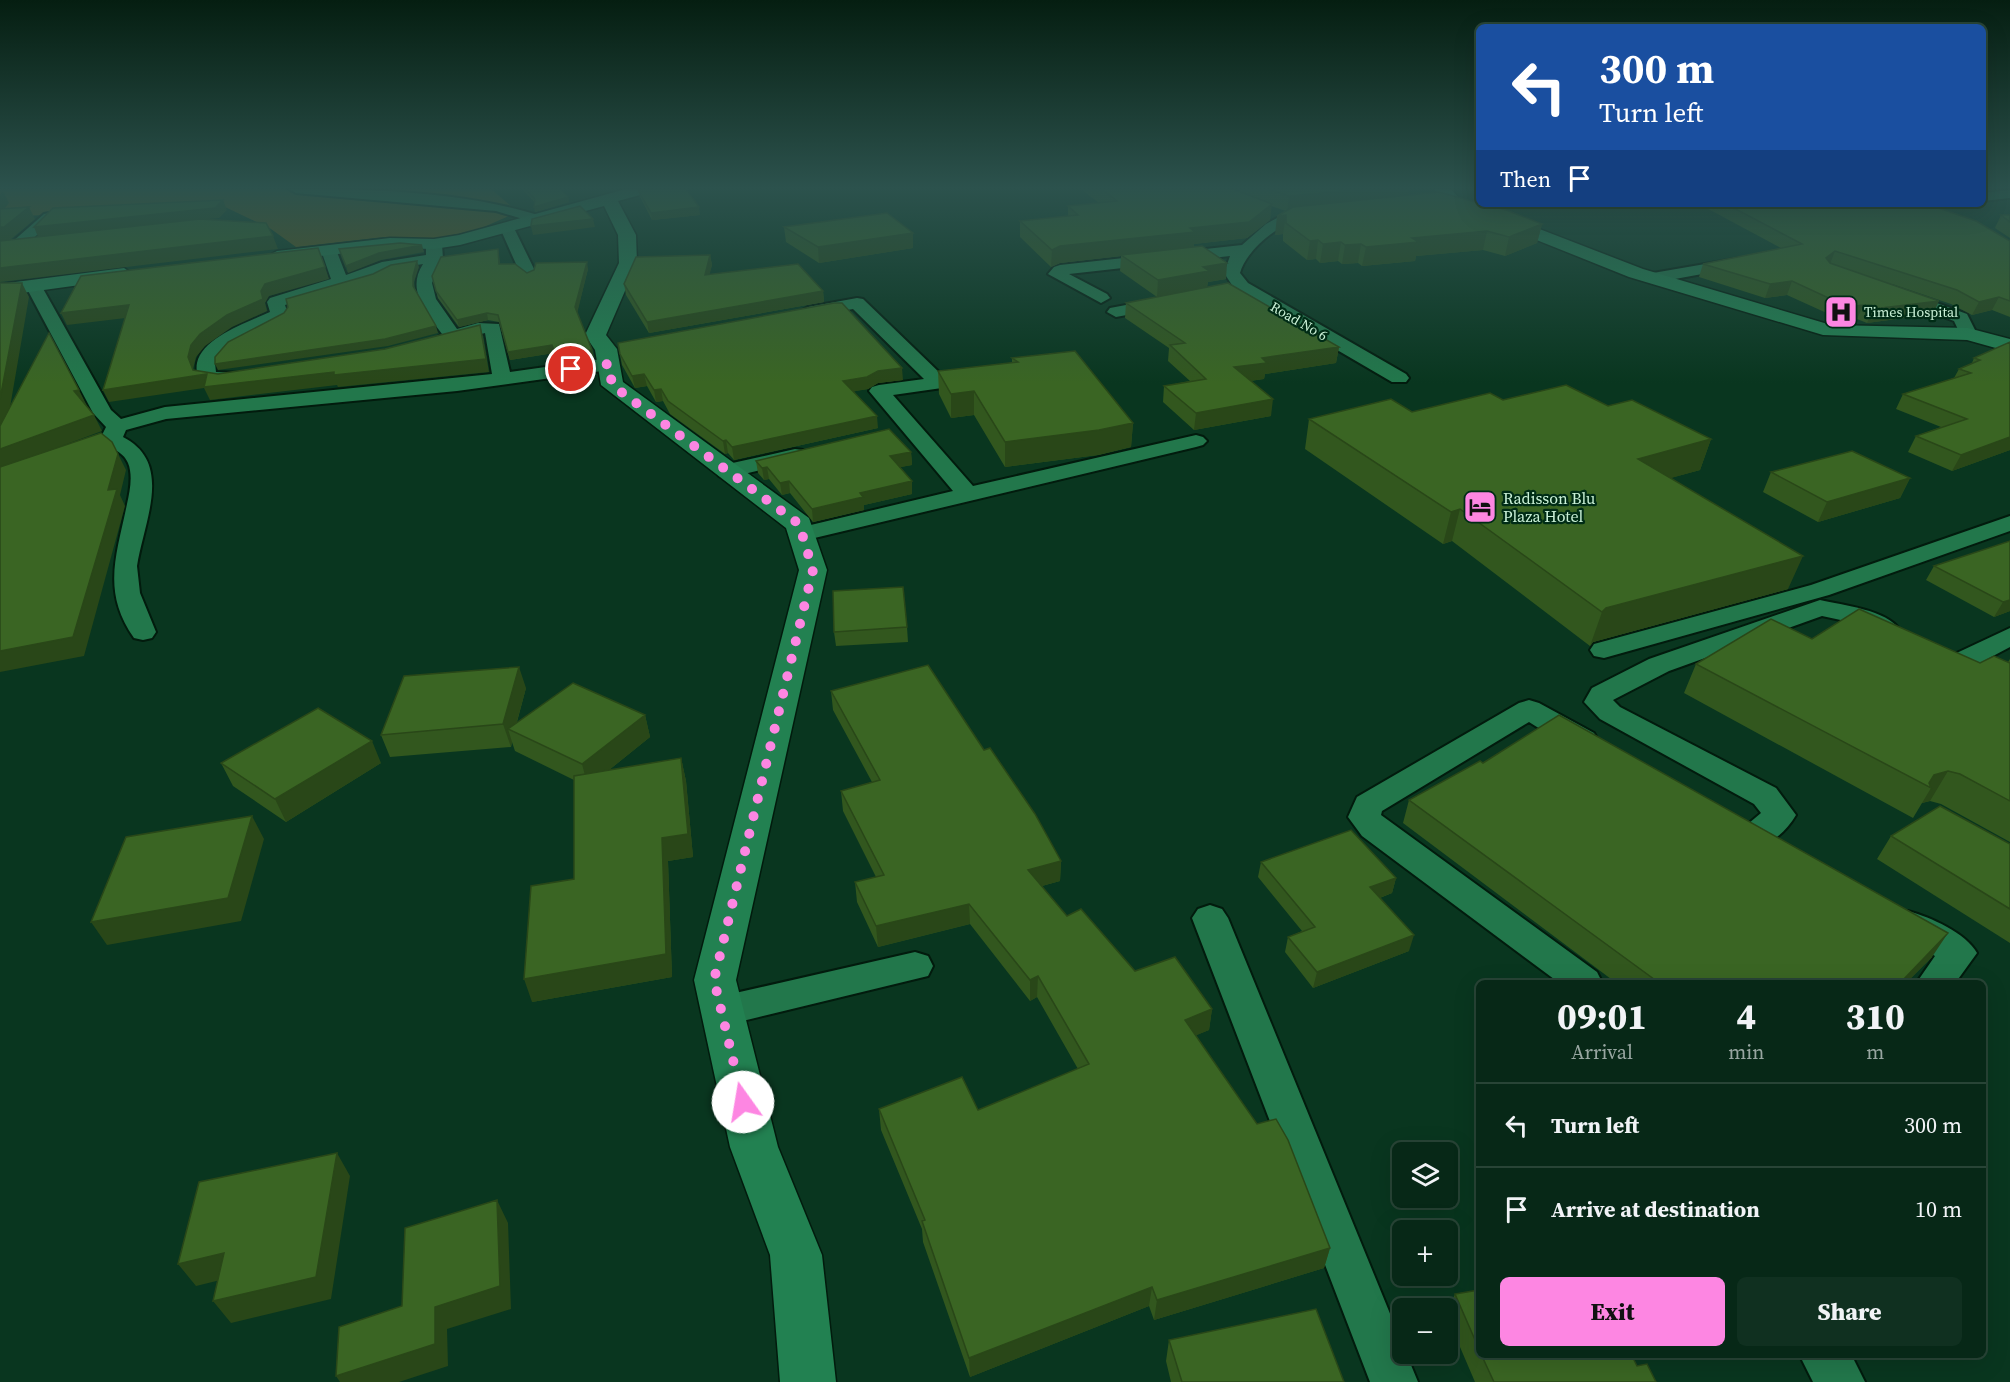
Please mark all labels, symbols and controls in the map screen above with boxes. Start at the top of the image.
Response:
text: 300 m [1599,39,1714,97]
icon: left [1500,48,1578,126]
text: Turn left [1599,94,1703,131]
icon: arrive [1563,162,1596,195]
text: Then [1500,164,1551,194]
hospital icon: Times Hospital [1823,294,1859,330]
street label: Road No 6 [1267,297,1331,345]
place label: Times Hospital [1864,302,1958,322]
pin [545,343,596,394]
icon: arrive [554,352,587,385]
place label: Radisson Blu Plaza Hotel [1503,487,1595,527]
hotel icon: Radisson Blu Plaza Hotel [1462,489,1498,525]
text: 09:01 [1557,992,1647,1041]
text: 4 [1736,992,1756,1041]
text: 310 [1845,992,1905,1041]
text: Arrival [1571,1038,1633,1066]
text: min [1728,1038,1764,1066]
text: m [1866,1038,1884,1066]
position arrow [711,1070,775,1134]
icon: left [1500,1109,1533,1142]
text: Turn left [1551,1110,1639,1140]
text: 300 m [1904,1110,1962,1140]
map controls [1392,1142,1458,1364]
button: layers [1392,1142,1458,1208]
icon: arrive [1500,1193,1533,1226]
text: Arrive at destination [1551,1194,1760,1224]
text: 10 m [1915,1194,1962,1224]
button: + [1392,1220,1458,1286]
button: Exit [1500,1277,1725,1346]
button: Share [1737,1277,1962,1346]
button: − [1392,1298,1458,1364]

